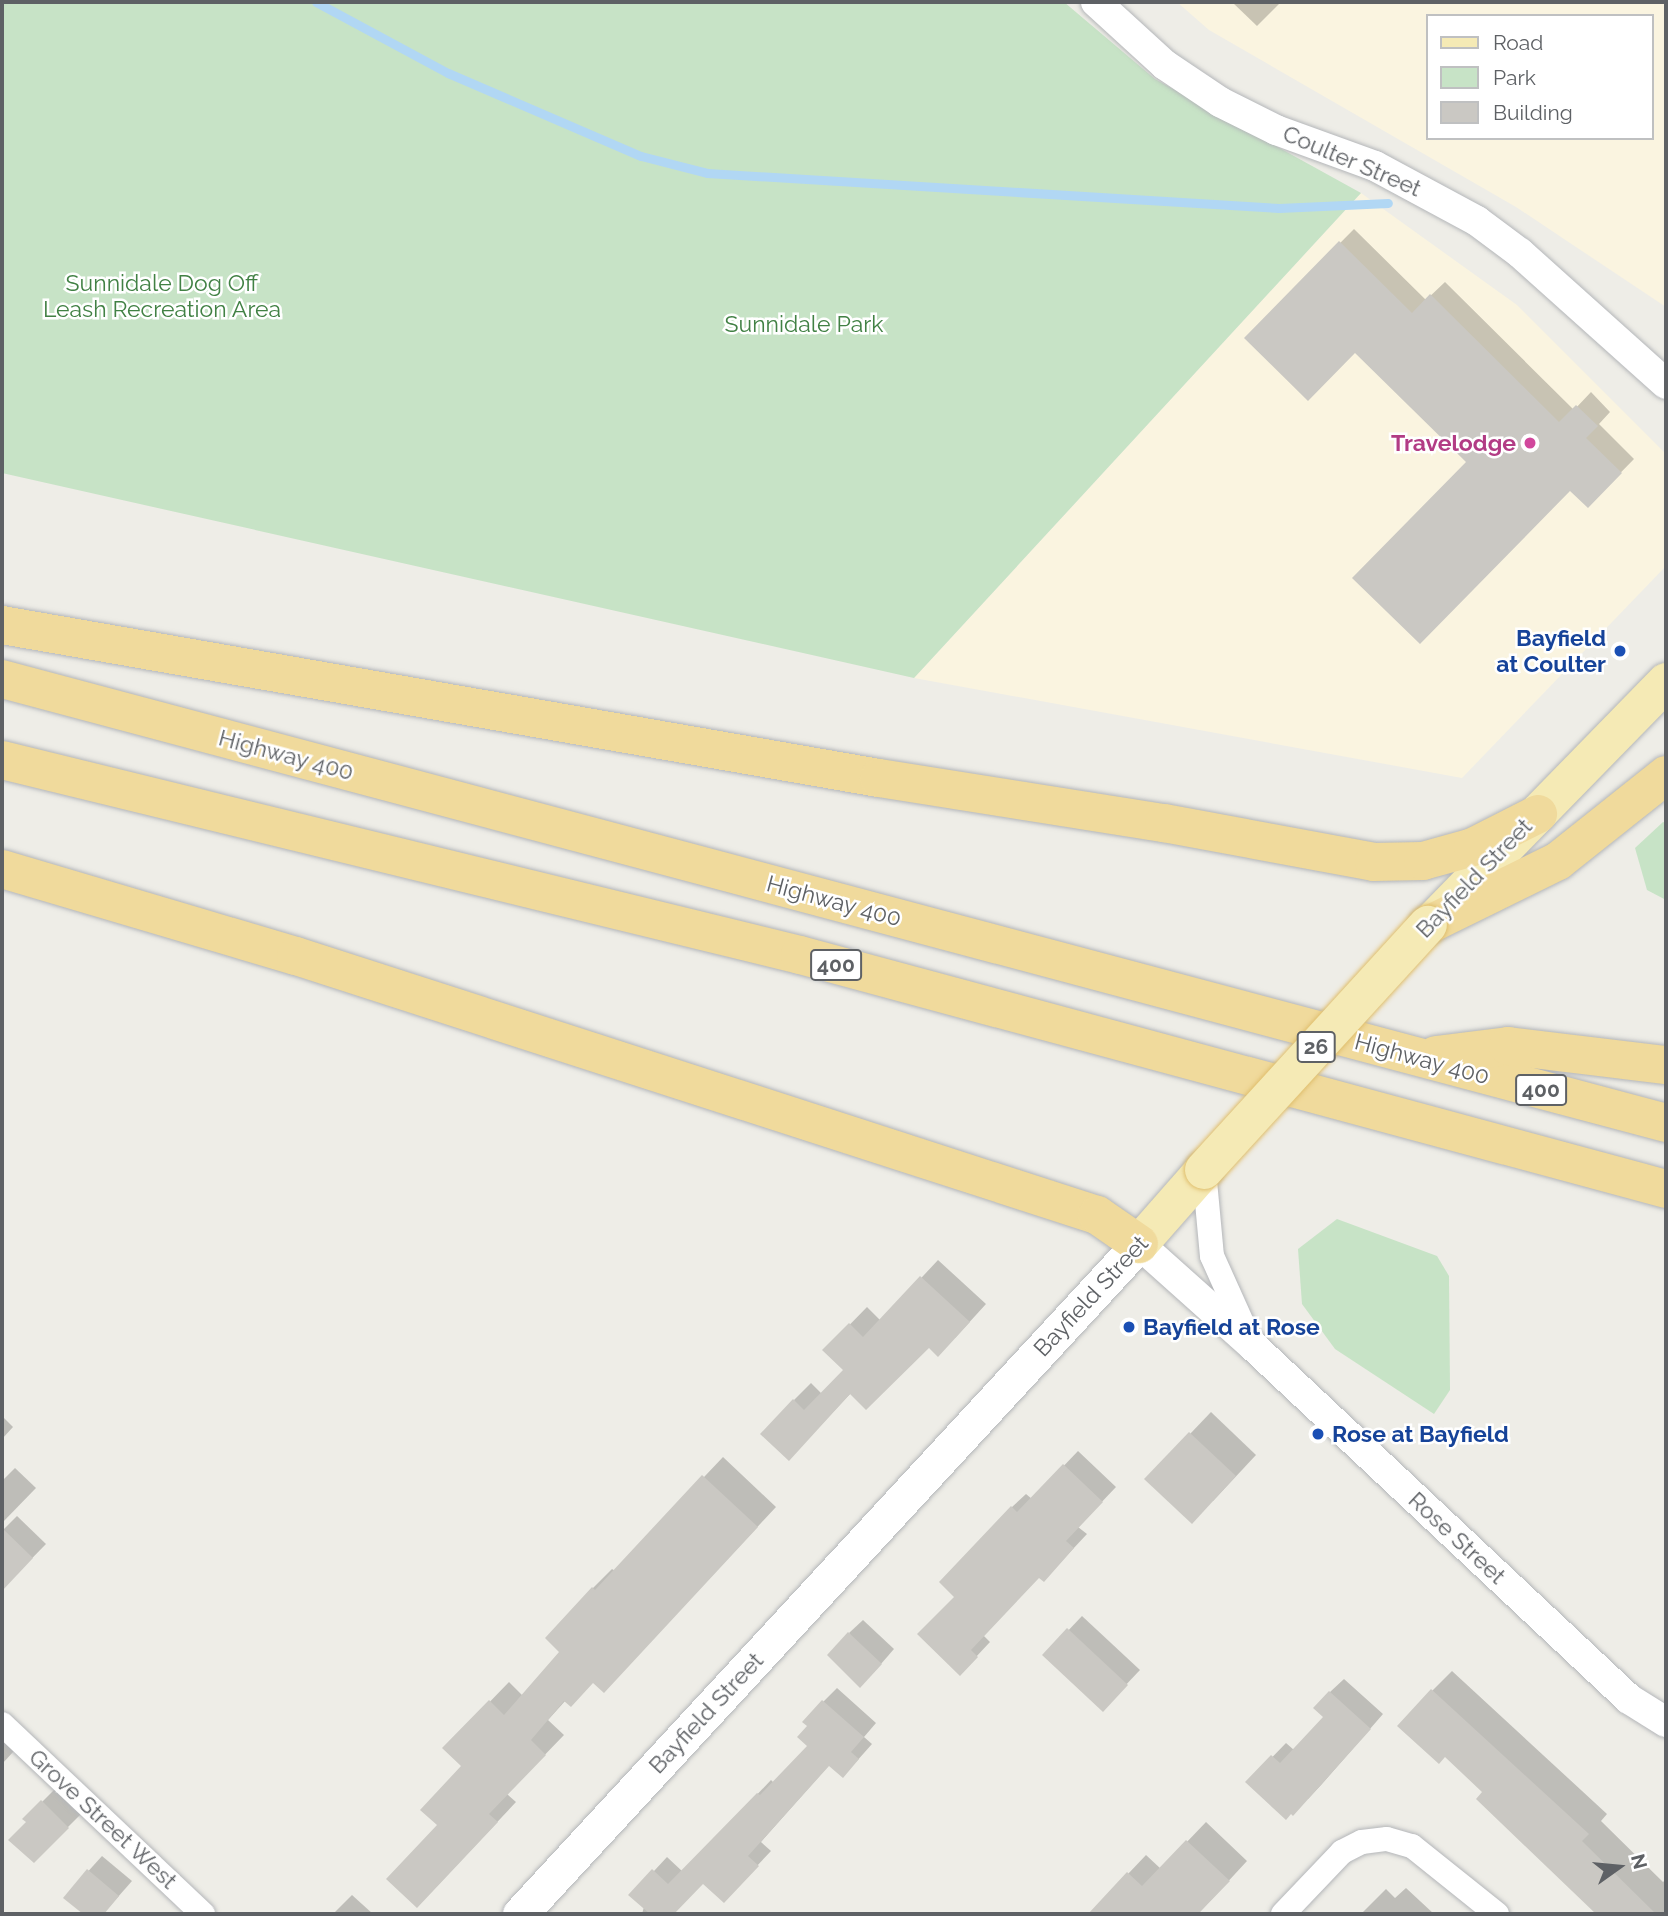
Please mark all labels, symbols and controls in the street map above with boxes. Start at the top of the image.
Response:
legend [1426,14,1654,140]
text: Road [1493,30,1543,55]
text: Park [1493,65,1536,90]
text: Building [1493,100,1573,125]
street label: Coulter Street [1278,119,1426,203]
park label: Sunnidale Dog Off Leash Recreation Area [43,269,281,323]
park label: Sunnidale Park [725,310,883,338]
place label: Travelodge [1391,429,1516,457]
marker: Travelodge [1522,435,1538,451]
place label: Bayfield at Coulter [1496,624,1606,678]
marker: Bayfield at Coulter [1612,643,1628,659]
street label: Highway 400 [215,724,357,786]
street label: Bayfield Street [1410,813,1538,943]
street label: Highway 400 [763,870,905,932]
road number: 400 [810,948,862,982]
street label: Highway 400 [1351,1028,1493,1090]
road number: 26 [1295,1030,1337,1064]
road number: 400 [1515,1072,1567,1108]
street label: Bayfield Street [1028,1230,1154,1362]
place label: Bayfield at Rose [1143,1313,1320,1341]
marker: Bayfield at Rose [1121,1319,1137,1335]
place label: Rose at Bayfield [1332,1420,1509,1448]
marker: Rose at Bayfield [1310,1426,1326,1442]
street label: Rose Street [1403,1486,1511,1590]
street label: Bayfield Street [643,1647,769,1779]
street label: Grove Street West [23,1743,183,1895]
north arrow [1584,1832,1654,1902]
text: N [1627,1852,1652,1871]

